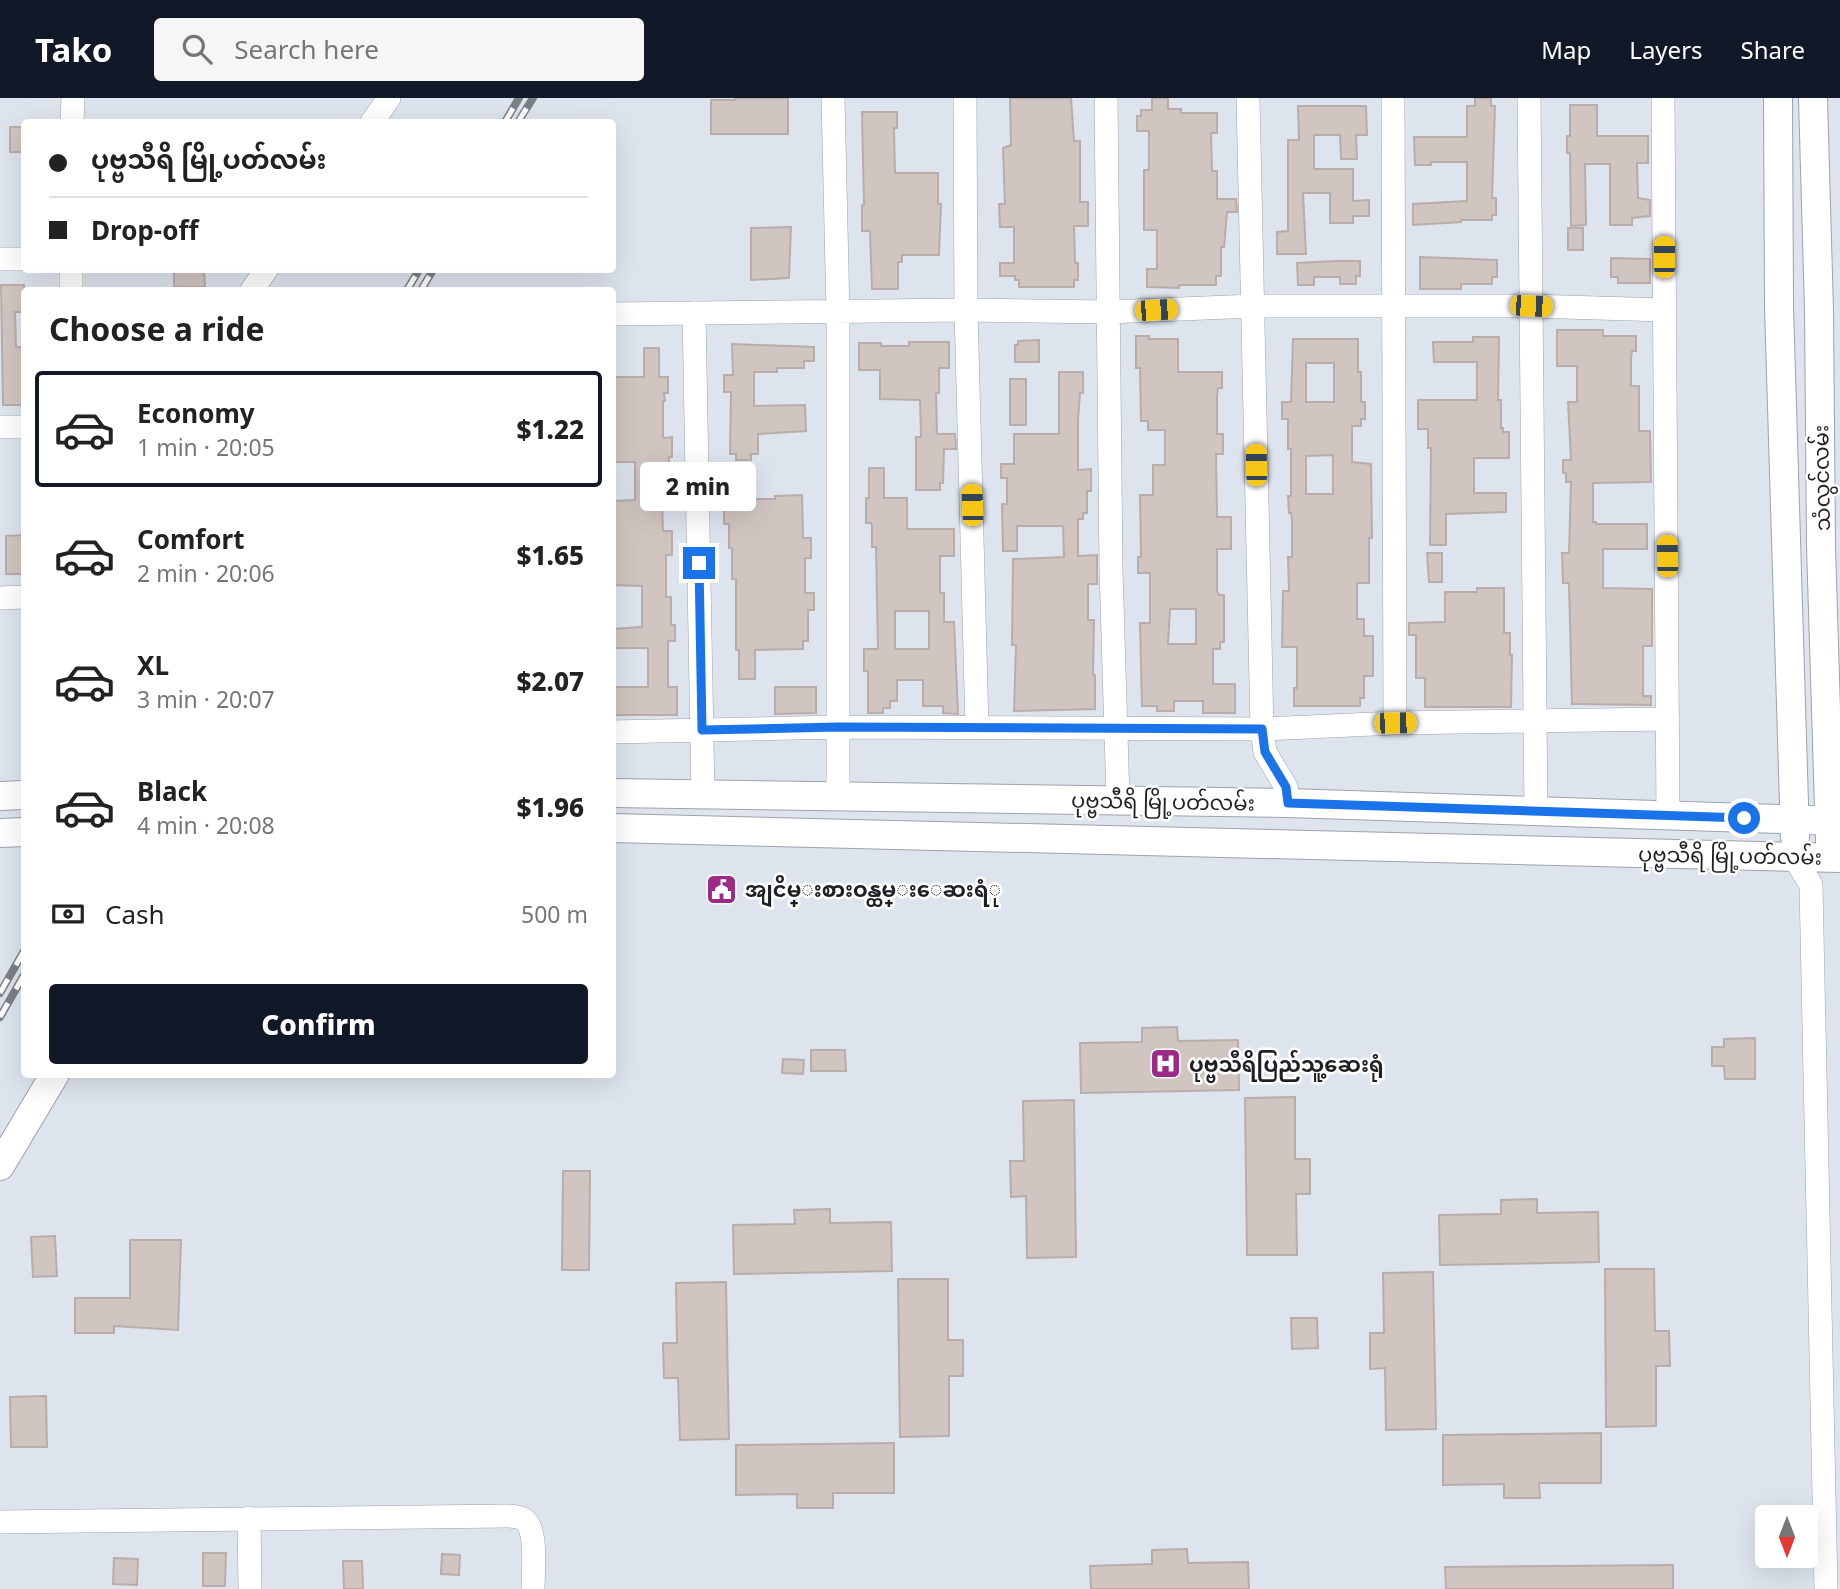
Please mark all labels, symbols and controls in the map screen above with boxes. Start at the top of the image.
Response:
search box [154,18,644,81]
text: Tako [35,27,112,72]
icon: search [178,30,216,68]
text: Search here [234,31,379,67]
text: Map [1541,33,1591,66]
text: Layers [1629,33,1703,66]
text: Share [1741,33,1805,66]
text: ပုဗ္ဗသီရိ မြို့ပတ်လမ်း [91,141,327,177]
text: Drop-off [91,212,198,248]
car [1654,236,1675,278]
car [1510,295,1553,317]
car [1135,298,1178,322]
text: Choose a ride [49,307,265,350]
text: Economy [137,395,255,431]
icon: car [53,398,116,461]
text: $1.22 [517,411,584,447]
street label: သံလွင်လမ်း [1805,425,1839,531]
text: 1 min · 20:05 [137,431,275,463]
car [1246,444,1267,486]
callout: 2 min [641,462,757,510]
text: 2 min [666,470,730,502]
car [961,484,984,526]
text: Comfort [137,521,245,557]
icon: car [53,524,116,587]
car [1657,535,1678,577]
text: $1.65 [517,537,584,573]
route end [683,547,715,579]
text: 2 min · 20:06 [137,557,275,589]
text: XL [137,647,169,683]
icon: car [53,650,116,713]
text: $2.07 [517,663,584,699]
text: 3 min · 20:07 [137,683,275,715]
car [1374,712,1417,734]
text: Black [137,773,207,809]
icon: car [53,776,116,839]
street label: ပုဗ္ဗသီရိ မြို့ပတ်လမ်း [1071,784,1255,821]
text: $1.96 [517,789,584,825]
route start [1728,802,1760,834]
text: 4 min · 20:08 [137,809,275,841]
street label: ပုဗ္ဗသီရိ မြို့ပတ်လမ်း [1638,838,1822,875]
public building icon: အျငိမ္းစားဝန္ထမ္းေဆးရံု [705,872,739,906]
place label: အျငိမ္းစားဝန္ထမ္းေဆးရံု [745,874,1001,908]
icon: cash [49,895,87,933]
text: Cash [105,896,165,932]
text: 500 m [521,898,588,930]
button: Confirm [49,984,588,1064]
hospital icon: ပုဗ္ဗသီရိပြည်သူ့ဆေးရုံ [1149,1047,1183,1081]
place label: ပုဗ္ဗသီရိပြည်သူ့ဆေးရုံ [1189,1049,1384,1083]
north arrow [1755,1505,1818,1568]
map controls [1755,1505,1818,1568]

